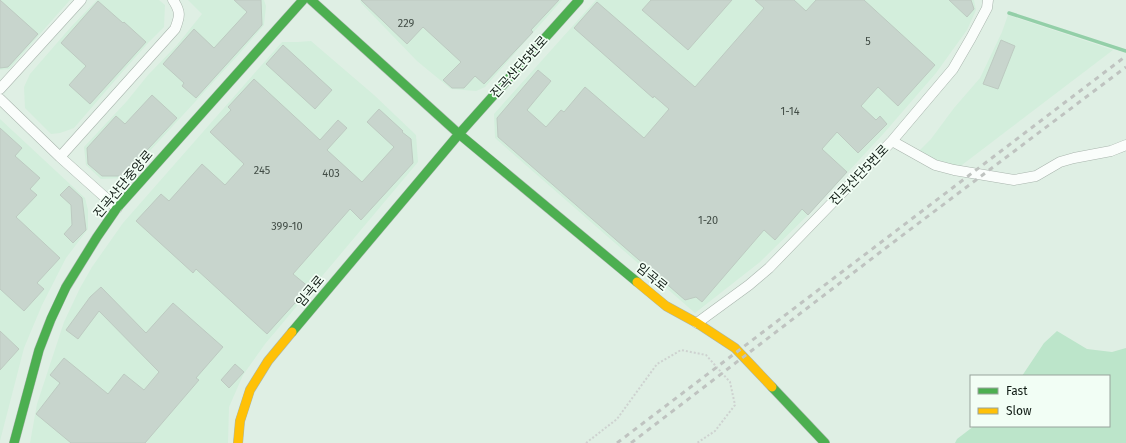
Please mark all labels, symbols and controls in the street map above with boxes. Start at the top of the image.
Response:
house number: 229 [398,17,414,30]
street label: 진곡산단5번로 [487,33,551,101]
house number: 5 [865,35,871,48]
house number: 1-14 [780,105,800,118]
street label: 진곡산단5번로 [826,142,892,208]
street label: 진곡산단중앙로 [90,147,156,221]
house number: 245 [254,164,271,177]
house number: 403 [322,167,340,180]
house number: 1-20 [698,214,718,227]
house number: 399-10 [271,220,303,233]
street label: 임곡로 [633,260,671,294]
street label: 임곡로 [293,272,327,310]
legend [970,375,1110,427]
text: Fast [1006,384,1028,398]
text: Slow [1006,404,1032,418]

